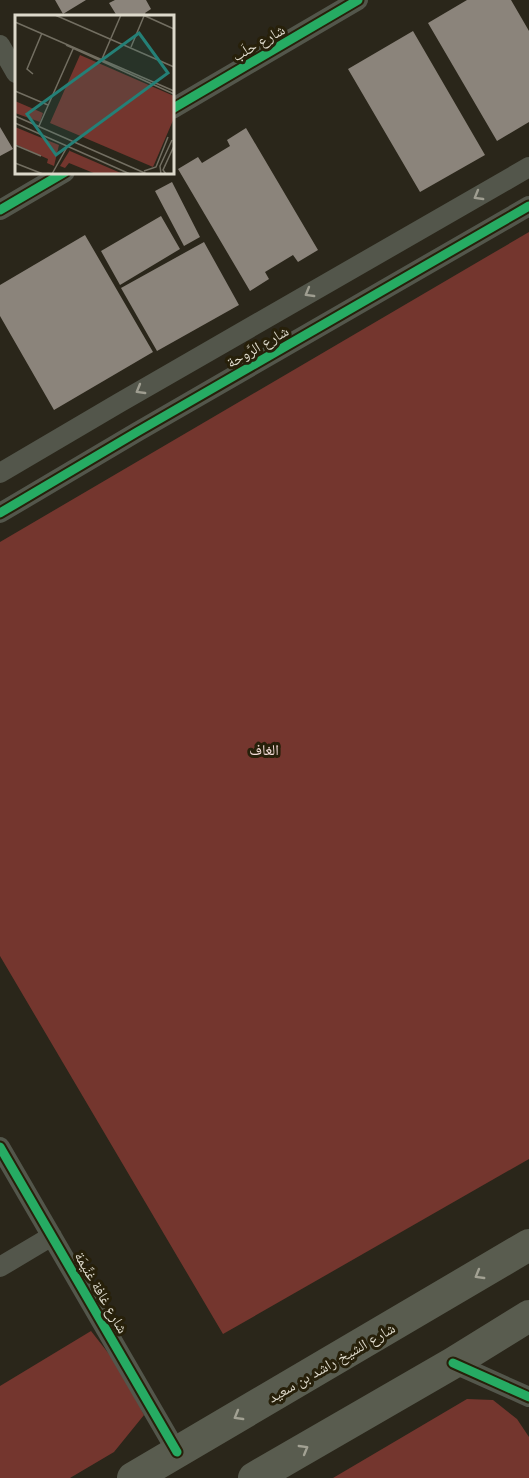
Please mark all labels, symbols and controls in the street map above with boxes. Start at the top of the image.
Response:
inset map [15,15,174,174]
street label: شارع حلَب [228,19,289,66]
one-way arrow [474,189,484,200]
one-way arrow [305,286,315,297]
street label: شارع الرَّوحة [222,320,292,373]
one-way arrow [136,383,146,395]
park label: الغاف [249,739,279,759]
street label: شارع غافة غنَّيمَة [70,1248,133,1337]
one-way arrow [475,1268,485,1279]
street label: شارع الشيخ راشد بن سعيد [264,1317,399,1408]
one-way arrow [234,1409,244,1421]
one-way arrow [298,1445,308,1456]

